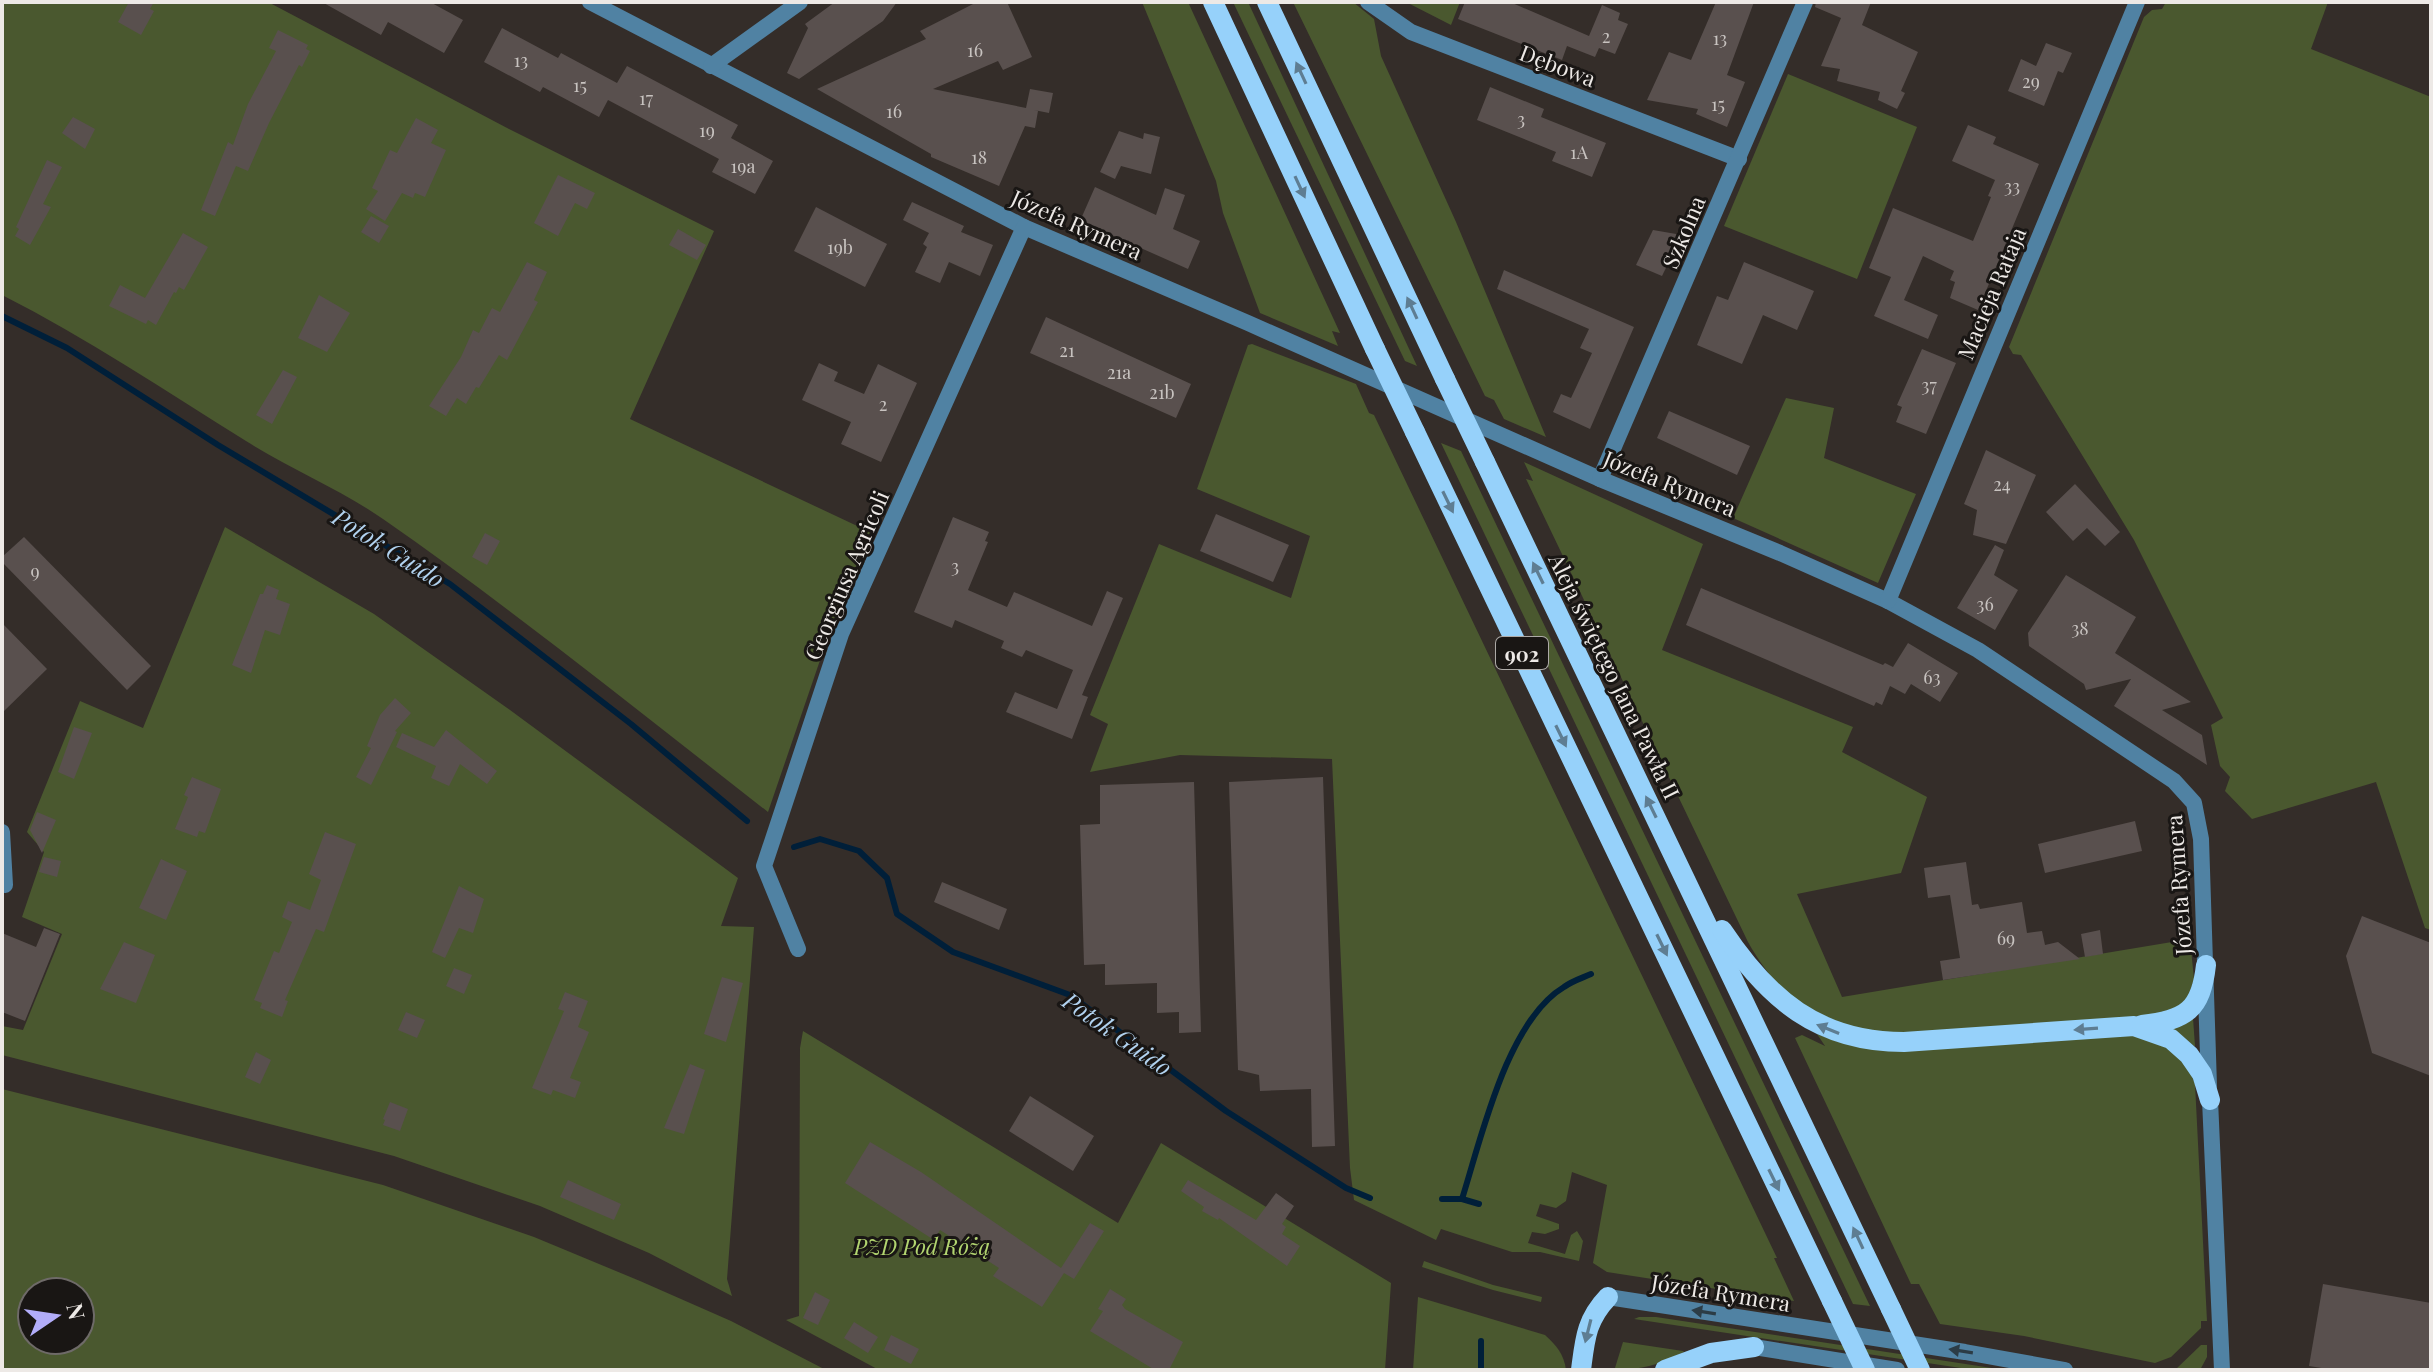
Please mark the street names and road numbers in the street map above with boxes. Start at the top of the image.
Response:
street label: Dębowa [1516,37,1600,93]
street label: Józefa Rymera [1006,181,1147,266]
street label: Szkolna [1654,191,1712,273]
street label: Macieja Rataja [1950,222,2032,364]
street label: Józefa Rymera [1598,442,1741,523]
street label: Georgiusa Agricoli [797,486,895,664]
street label: Aleja świętego Jana Pawła II [1542,547,1688,804]
road number: 902 [1496,637,1548,669]
street label: Józefa Rymera [2158,814,2198,957]
street label: Józefa Rymera [1648,1266,1793,1318]

